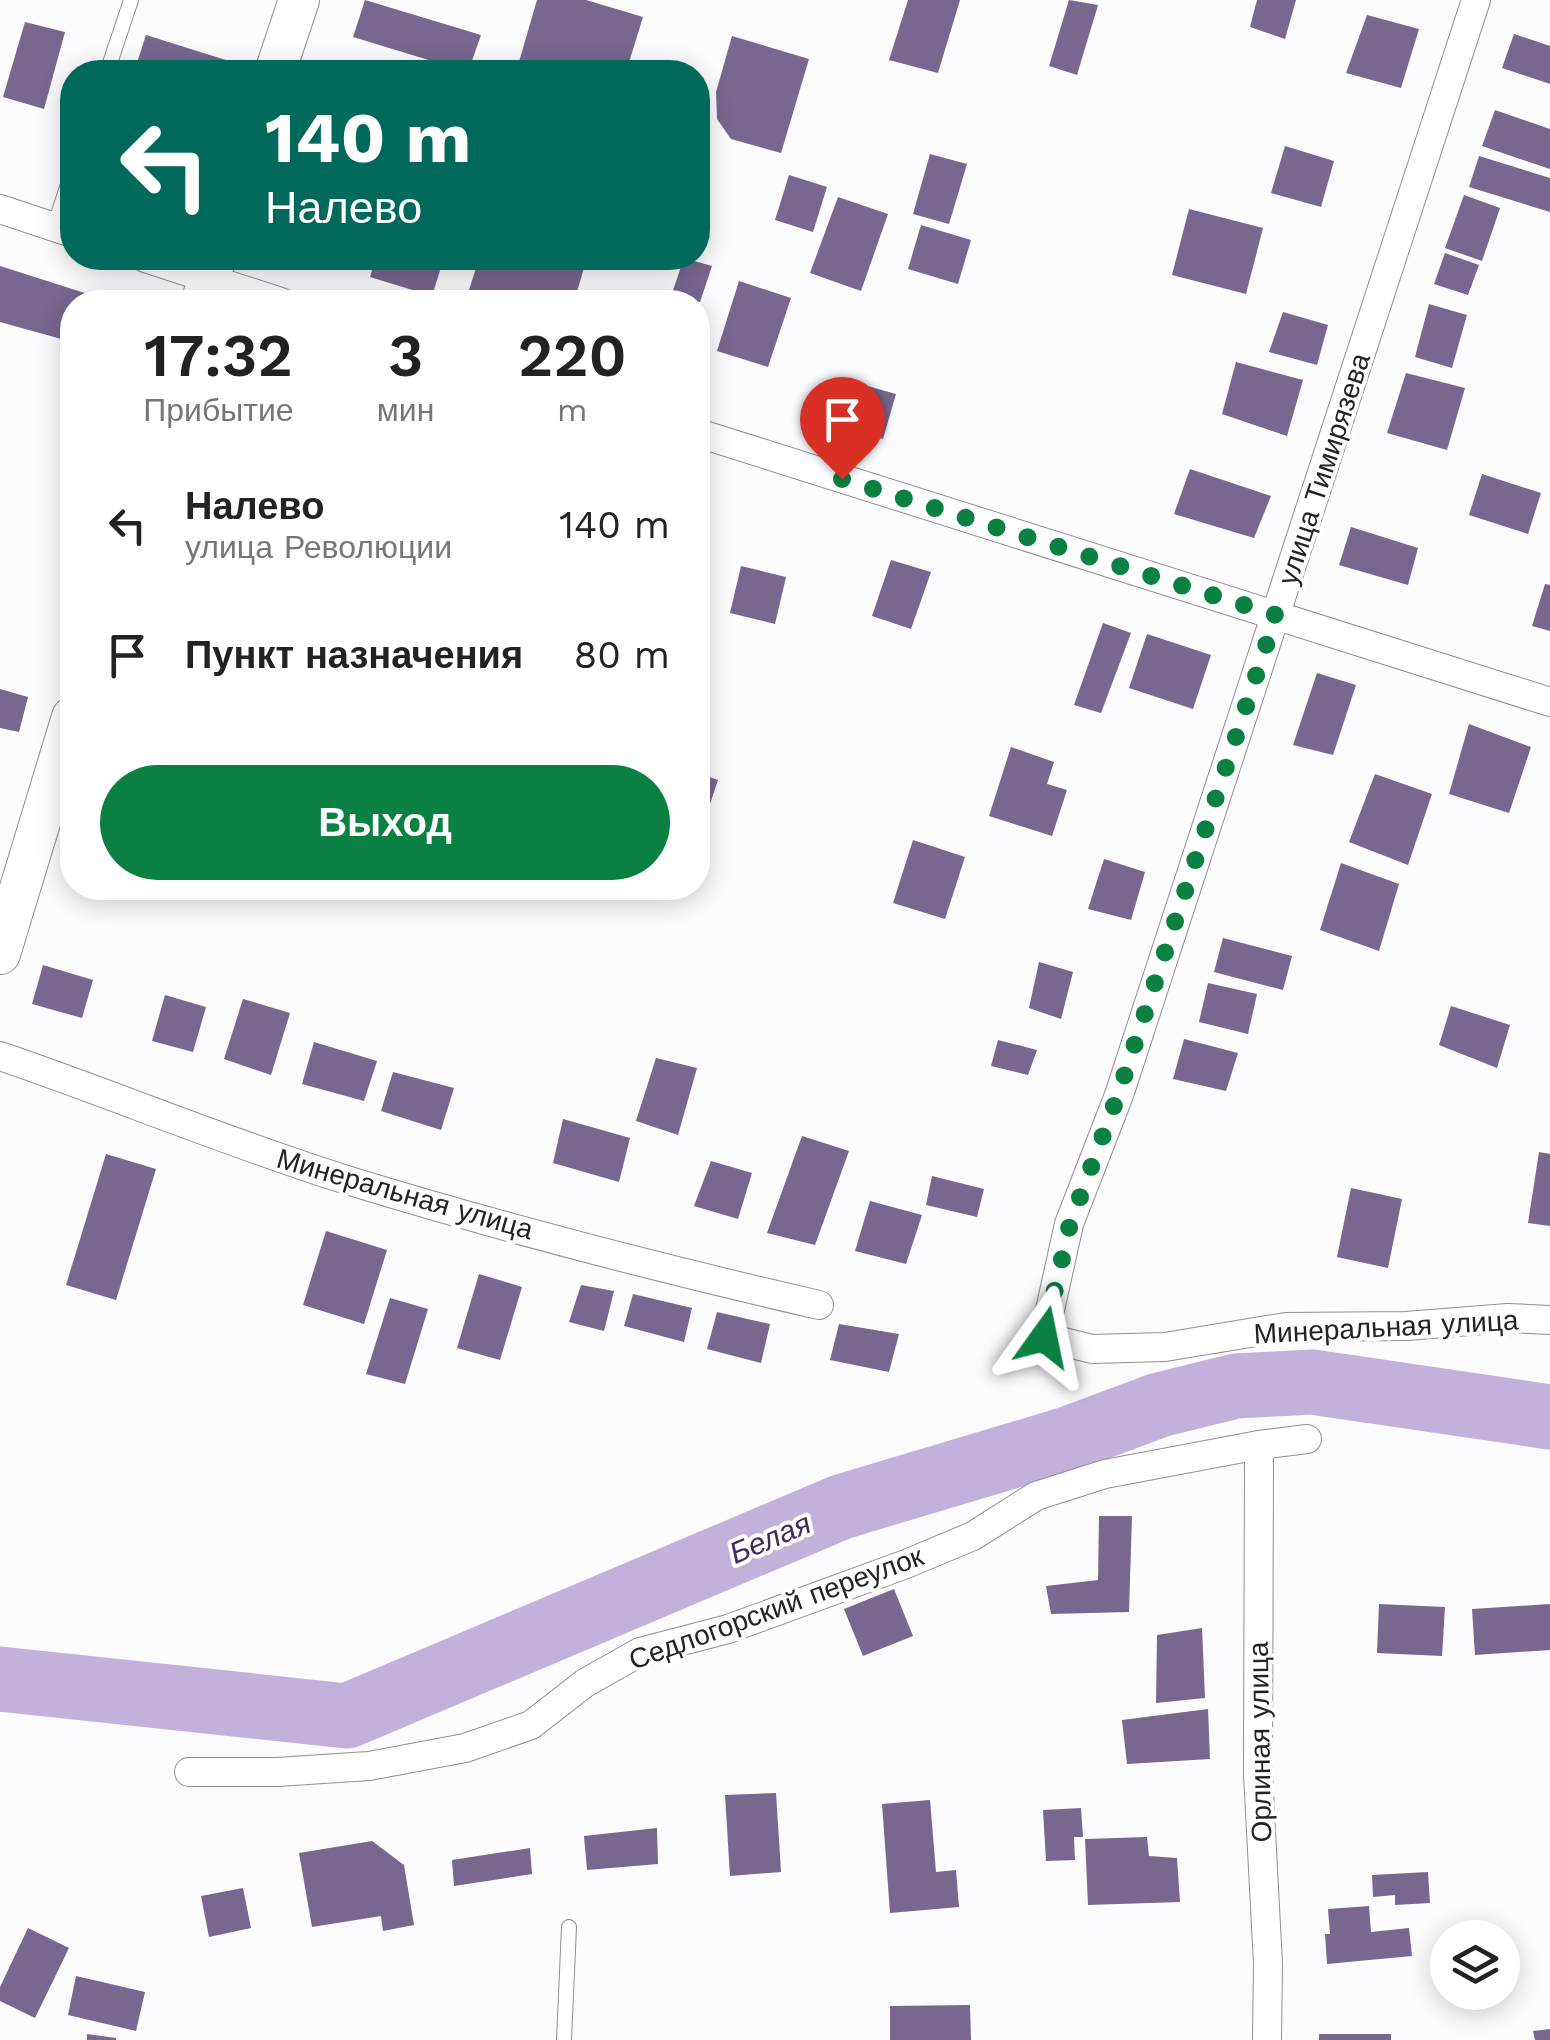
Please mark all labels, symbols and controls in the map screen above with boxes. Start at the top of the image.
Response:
text: 140 m [265,97,471,179]
icon: left [100,100,230,230]
text: Налево [265,181,422,234]
text: 17:32 [144,320,293,391]
text: 3 [388,320,423,391]
text: 220 [518,320,627,391]
street label: улица Тимирязева [1271,349,1377,589]
pin [800,377,885,480]
text: Прибытие [143,391,294,429]
text: мин [377,391,434,429]
text: m [557,391,587,429]
icon: arrive [815,392,870,447]
text: Налево [185,484,324,528]
icon: left [100,498,155,553]
text: 140 m [559,503,670,547]
text: улица Революции [185,528,452,566]
icon: arrive [100,628,155,683]
text: Пункт назначения [185,633,523,677]
text: 80 m [574,633,670,677]
button: Выход [100,765,670,880]
street label: Минеральная улица [273,1142,537,1246]
position arrow [992,1285,1096,1389]
street label: Минеральная улица [1253,1304,1519,1350]
water label: Белая [724,1505,816,1571]
street label: Седлогорский переулок [624,1539,928,1677]
street label: Орлиная улица [1242,1641,1278,1843]
map controls [1430,1920,1520,2010]
button: layers [1430,1920,1520,2010]

